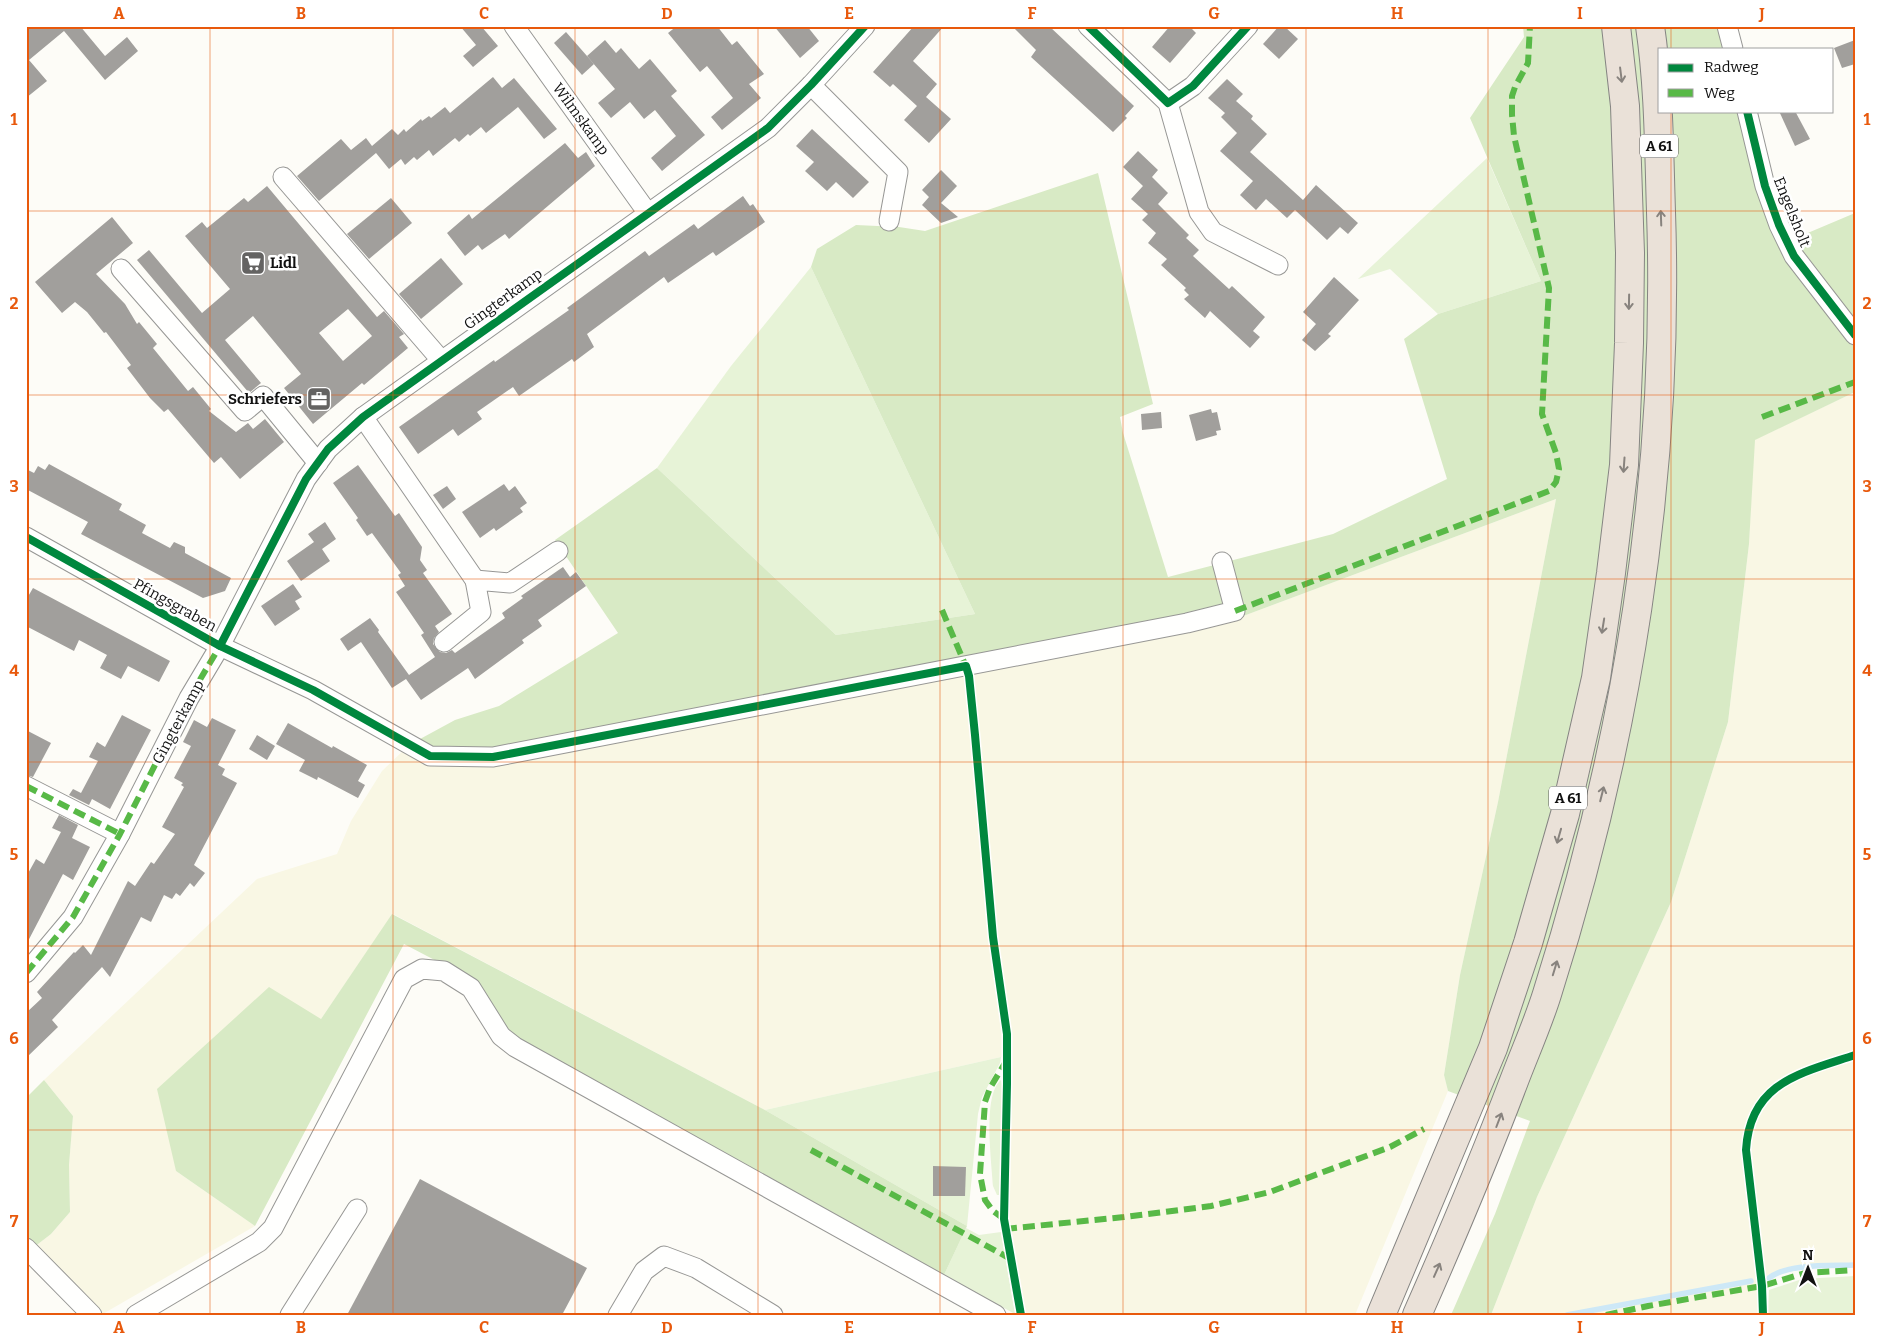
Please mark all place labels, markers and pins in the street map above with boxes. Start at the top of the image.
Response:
supermarket icon: Lidl [240,250,266,276]
place label: Lidl [270,254,297,272]
office icon: Schriefers [306,386,332,412]
place label: Schriefers [228,390,302,408]

